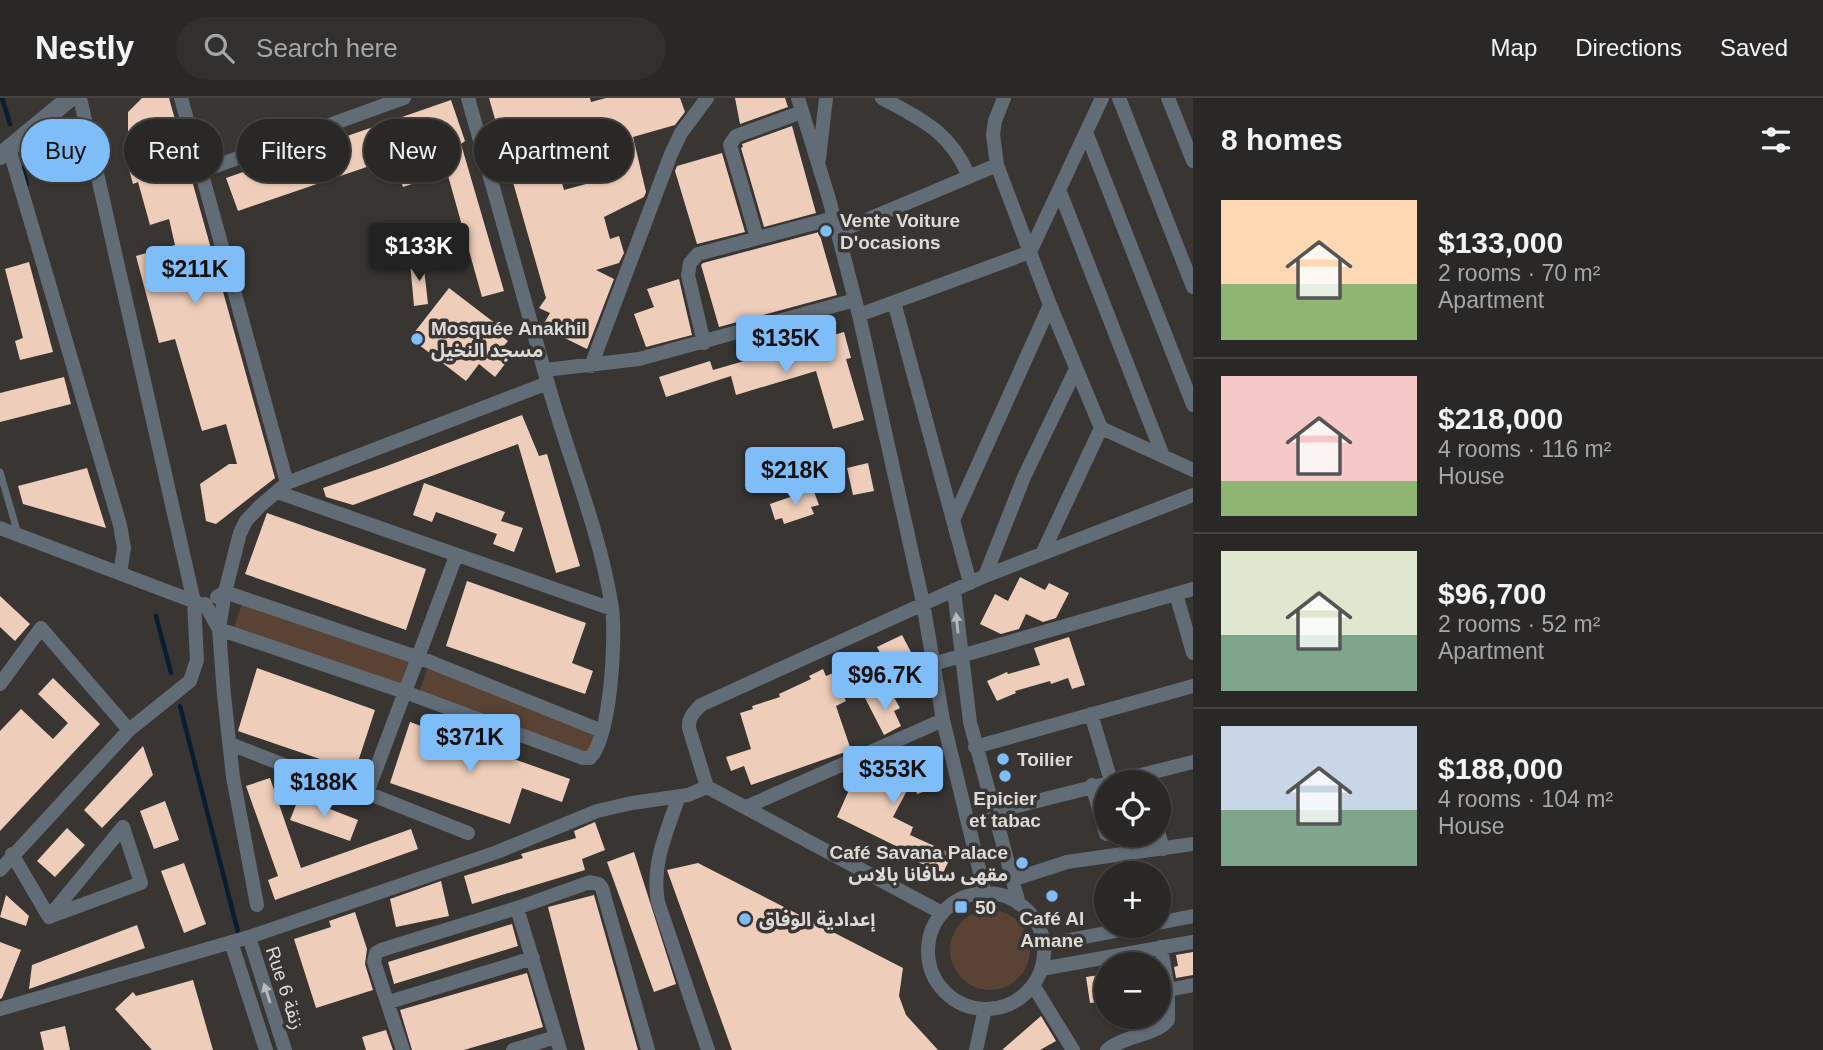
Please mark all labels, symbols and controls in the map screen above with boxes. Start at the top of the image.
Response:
search box [176,17,666,80]
text: Nestly [35,29,134,66]
icon: search [200,29,238,67]
text: Search here [256,33,398,63]
text: Map [1491,34,1537,61]
text: Directions [1575,34,1682,61]
text: Saved [1720,34,1788,61]
chip: Buy [21,119,110,182]
chip: Rent [124,119,223,182]
chip: Filters [237,119,350,182]
chip: New [364,119,460,182]
chip: Apartment [474,119,633,182]
icon: filters [1757,121,1795,159]
text: 8 homes [1221,123,1343,156]
place label: Vente Voiture D'ocasions [840,210,960,253]
pin: $133K [370,223,468,283]
marker: Vente Voiture D'ocasions [818,223,834,239]
text: $133,000 [1438,226,1563,259]
icon: home [1277,228,1361,312]
text: $133K [385,233,453,259]
pin: $211K [146,246,244,306]
text: $211K [162,256,228,282]
text: 2 rooms · 70 m² [1438,260,1600,286]
text: Apartment [1438,287,1544,313]
pin: $135K [737,316,835,375]
place label: Mosquée Anakhil مسجد النخيل [431,318,587,362]
text: $135K [752,325,820,351]
marker: Mosquée Anakhil مسجد النخيل [409,331,425,347]
text: $218,000 [1438,402,1563,435]
icon: home [1277,404,1361,488]
text: 4 rooms · 116 m² [1438,436,1611,462]
pin: $218K [746,448,844,507]
text: $218K [761,457,829,483]
text: House [1438,463,1504,489]
text: $96,700 [1438,577,1546,610]
icon: home [1277,579,1361,663]
one-way arrow [951,611,962,633]
text: 2 rooms · 52 m² [1438,611,1600,637]
text: Apartment [1438,638,1544,664]
pin: $96.7K [828,652,942,712]
text: $96.7K [848,662,922,688]
pin: $371K [421,714,519,774]
text: $371K [436,724,504,750]
pin: $353K [844,746,942,806]
place label: Toilier [1017,749,1073,770]
marker: Toilier [995,751,1011,767]
text: $188,000 [1438,752,1563,785]
icon: home [1277,754,1361,838]
text: $353K [859,756,927,782]
pin: $188K [275,760,373,819]
marker: Epicier et tabac [997,768,1013,784]
text: $188K [290,769,358,795]
map controls [1094,770,1171,1029]
button: locate [1094,770,1171,847]
text: 4 rooms · 104 m² [1438,786,1613,812]
place label: Epicier et tabac [969,788,1041,831]
text: House [1438,813,1504,839]
place label: Café Savana Palace مقهى سافانا بالاس [829,842,1008,885]
marker: Café Savana Palace مقهى سافانا بالاس [1014,855,1030,871]
button: + [1094,861,1171,938]
marker: Café Al Amane [1044,888,1060,904]
place label: 50 [975,897,996,918]
marker: 50 [953,899,969,915]
place label: Café Al Amane [1020,908,1084,951]
place label: إعدادية الوفاق [759,909,876,932]
marker: إعدادية الوفاق [737,911,753,927]
street label: Rue 6 زنقة [261,944,308,1033]
button: − [1094,952,1171,1029]
one-way arrow [261,983,271,1004]

